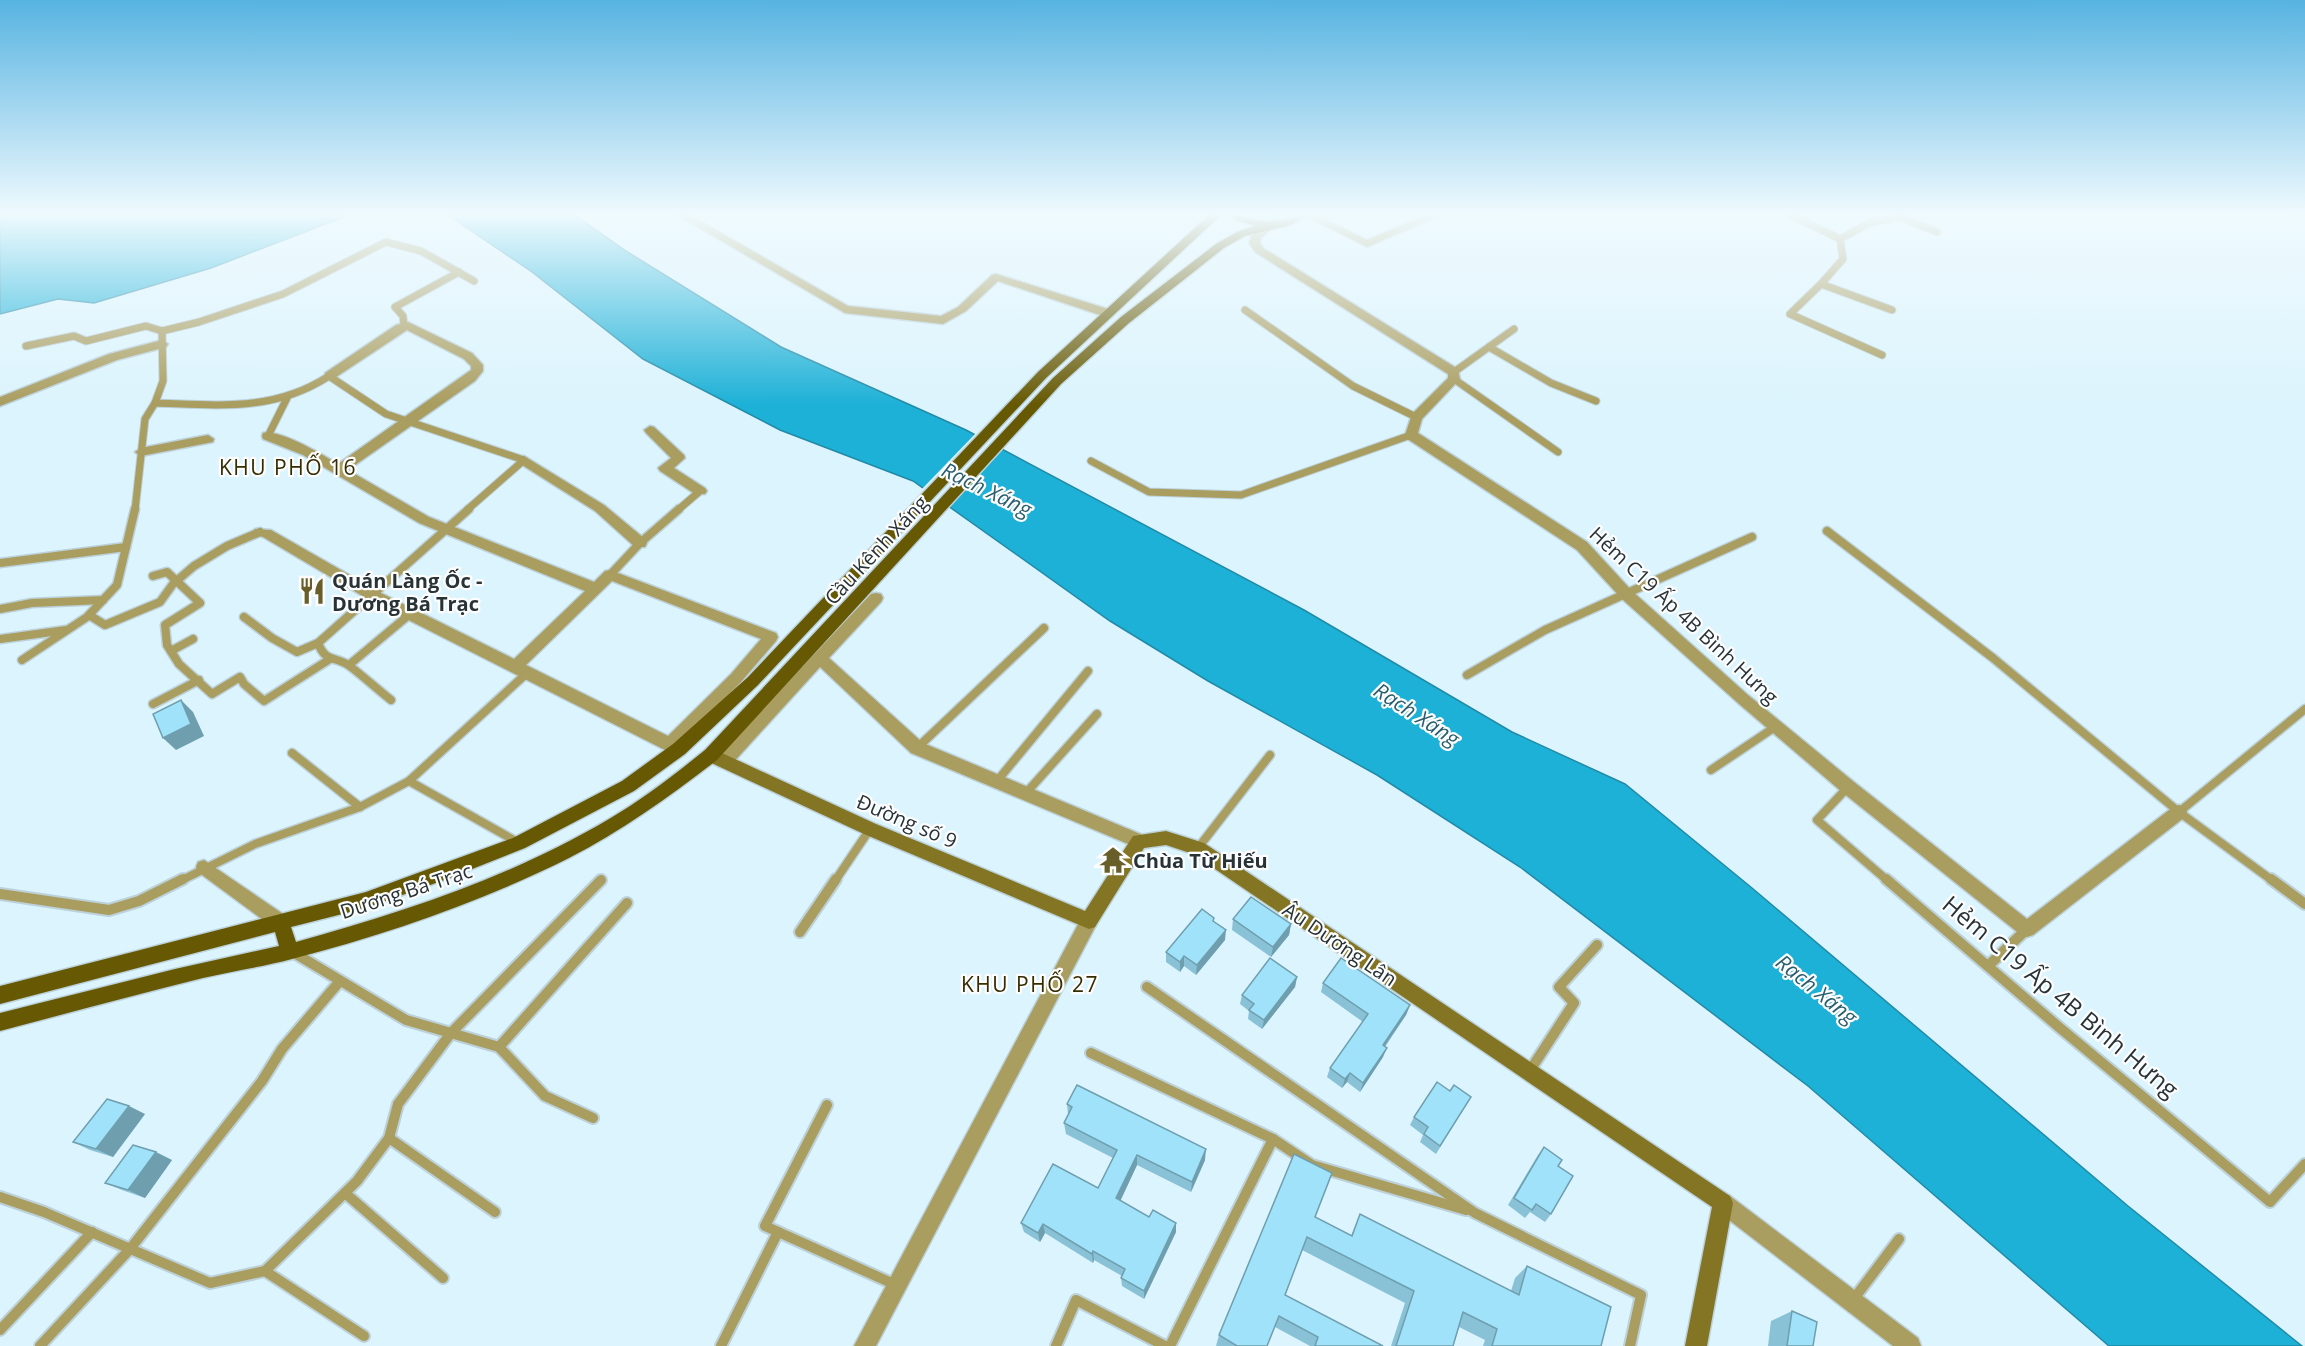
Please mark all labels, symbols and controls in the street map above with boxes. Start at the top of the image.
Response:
district label: KHU PHỐ 16 [219,453,357,481]
water label: Rạch Xáng [937,455,1038,523]
street label: Cầu Kênh Xáng [818,489,934,610]
street label: Hẻm C19 Ấp 4B Bình Hưng [1584,520,1784,710]
place label: Quán Làng Ốc - Dương Bá Trạc [332,567,482,617]
restaurant icon: Quán Làng Ốc - Dương Bá Trạc [297,576,327,606]
water label: Rạch Xáng [1369,676,1466,753]
street label: Đường số 9 [853,788,961,854]
temple icon: Chùa Từ Hiếu [1098,845,1128,875]
place label: Chùa Từ Hiếu [1133,847,1268,874]
street label: Dương Bá Trạc [336,857,476,925]
street label: Hẻm C19 Ấp 4B Bình Hưng [1936,887,2186,1105]
street label: Âu Dương Lân [1278,896,1402,992]
water label: Rạch Xáng [1771,948,1864,1031]
district label: KHU PHỐ 27 [961,970,1099,998]

